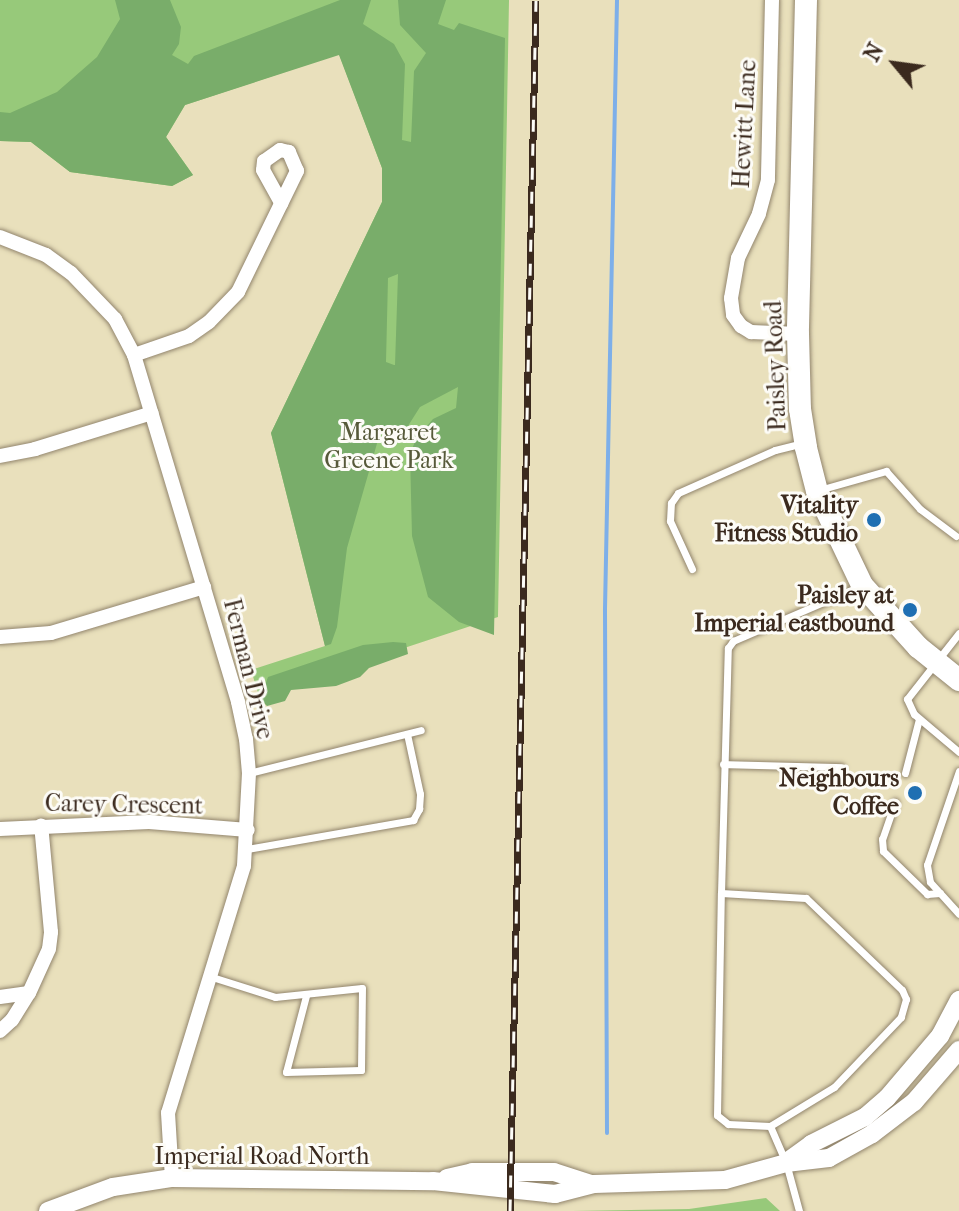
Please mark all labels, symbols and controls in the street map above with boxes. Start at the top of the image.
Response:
north arrow [855,24,935,104]
text: N [859,39,889,66]
street label: Hewitt Lane [727,59,763,189]
street label: Paisley Road [759,300,793,432]
park label: Margaret Greene Park [324,419,454,475]
place label: Vitality Fitness Studio [714,492,858,548]
marker: Vitality Fitness Studio [865,511,883,529]
place label: Paisley at Imperial eastbound [694,582,894,638]
street label: Ferman Drive [217,596,279,742]
marker: Paisley at Imperial eastbound [901,601,919,619]
place label: Neighbours Coffee [779,765,899,821]
marker: Neighbours Coffee [906,784,924,802]
street label: Carey Crescent [45,789,203,821]
street label: Imperial Road North [154,1143,370,1171]

